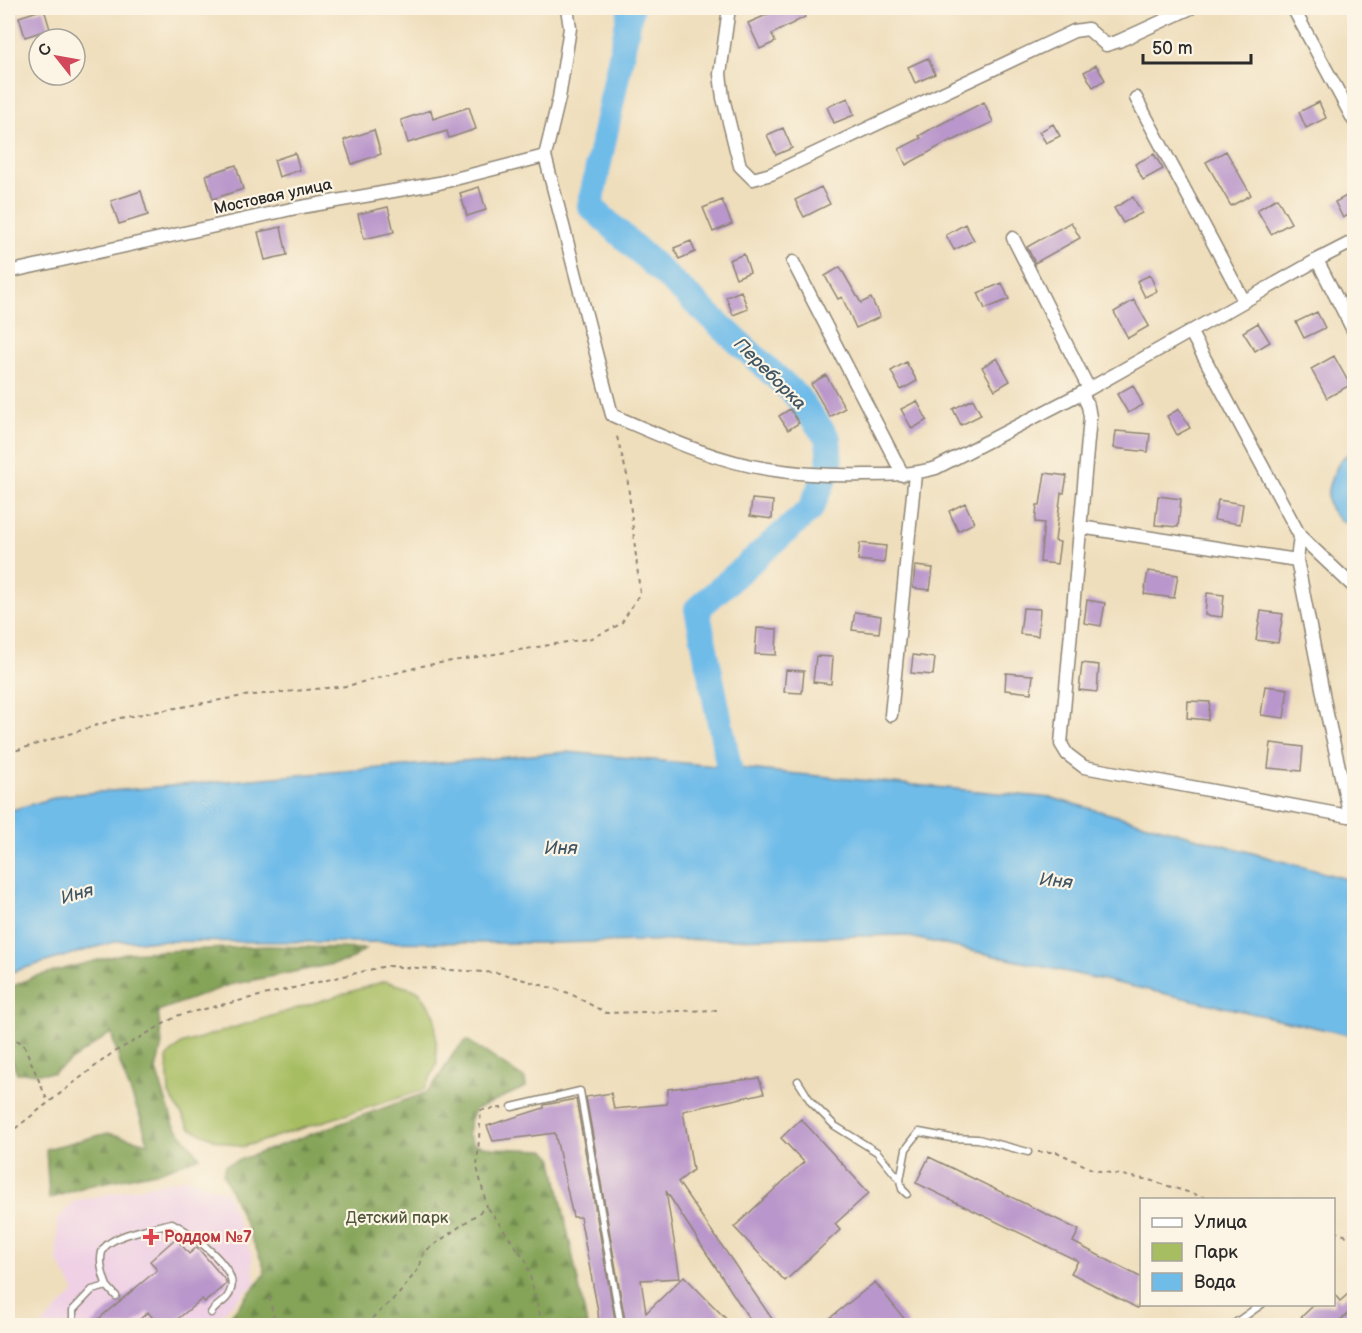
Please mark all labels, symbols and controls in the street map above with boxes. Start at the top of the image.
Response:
north arrow [27,27,87,87]
scale bar [1143,27,1251,65]
text: 50 m [1152,38,1193,59]
text: С [34,40,56,60]
street label: Мостовая улица [212,175,334,219]
water label: Переборка [730,334,810,414]
water label: Иня [544,838,578,859]
water label: Иня [1038,869,1074,893]
water label: Иня [58,879,96,909]
legend [1140,1198,1335,1306]
park label: Детский парк [346,1209,449,1228]
text: Улица [1194,1212,1248,1233]
marker: Роддом №7 [142,1228,160,1246]
place label: Роддом №7 [164,1228,252,1247]
text: Парк [1194,1242,1238,1263]
text: Вода [1194,1272,1236,1293]

